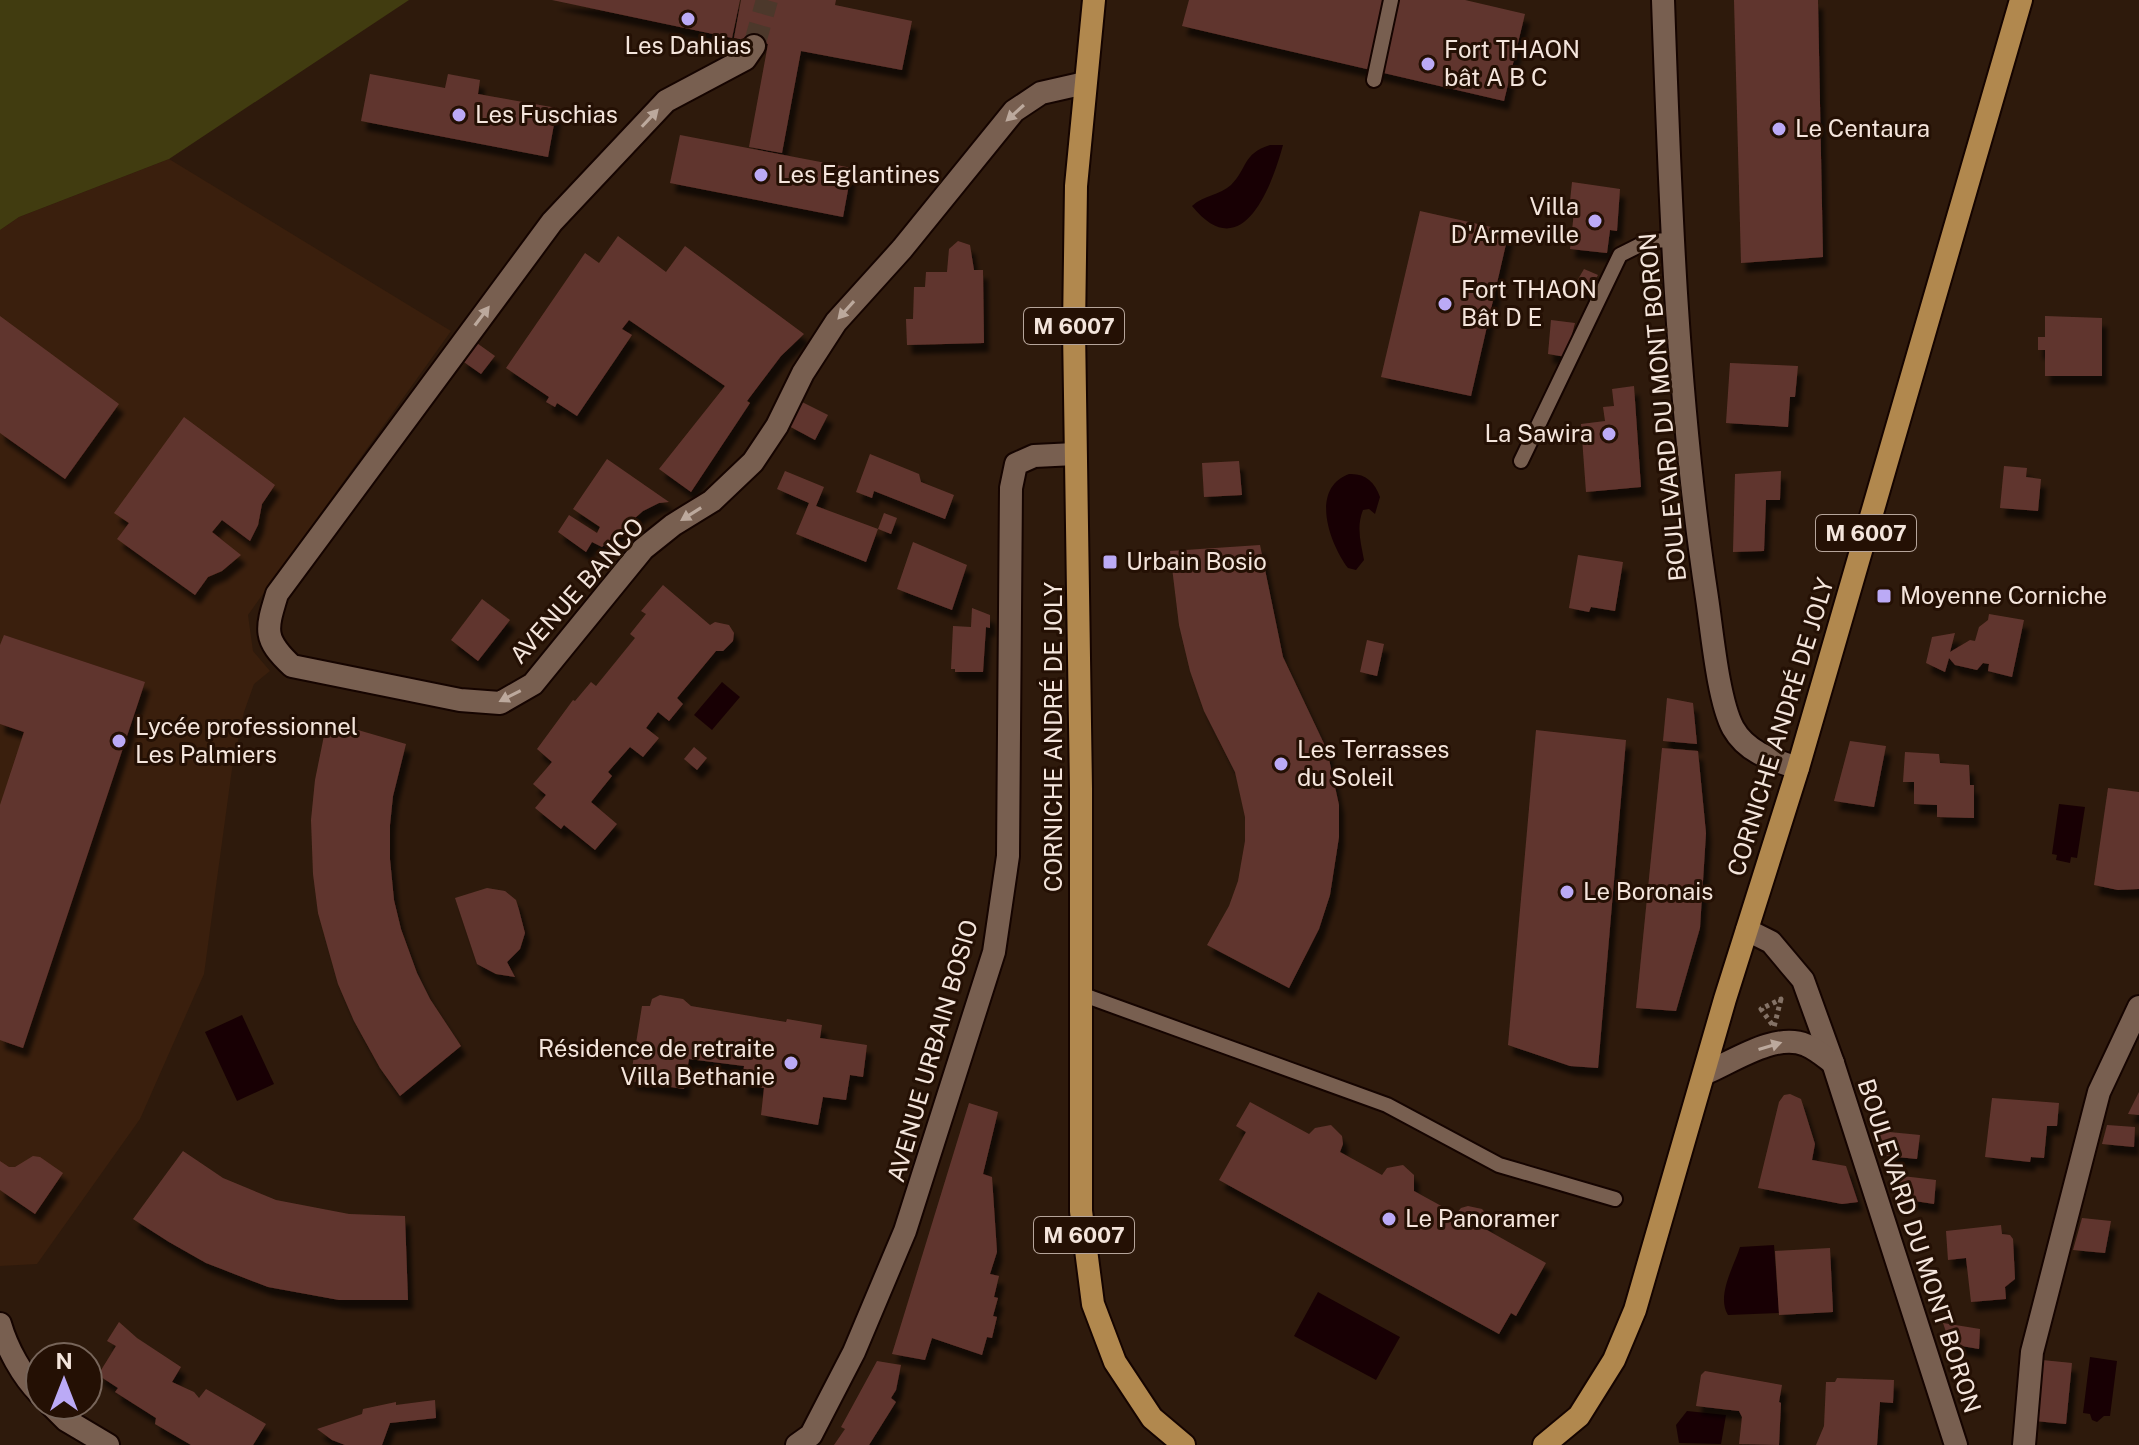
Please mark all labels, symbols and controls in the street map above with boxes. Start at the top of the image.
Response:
marker: Les Dahlias [679,10,697,28]
place label: Les Dahlias [625,31,751,59]
place label: Fort THAON bât A B C [1444,35,1580,91]
marker: Fort THAON bât A B C [1419,55,1437,73]
place label: Les Fuschias [475,100,618,128]
one-way arrow [1005,104,1025,122]
marker: Les Fuschias [450,106,468,124]
one-way arrow [640,109,658,128]
place label: Le Centaura [1795,114,1930,142]
marker: Le Centaura [1770,120,1788,138]
place label: Les Eglantines [777,160,940,188]
marker: Les Eglantines [752,166,770,184]
place label: Villa D'Armeville [1450,192,1579,248]
marker: Villa D'Armeville [1586,212,1604,230]
street label: BOULEVARD DU MONT BORON [1633,232,1691,583]
place label: Fort THAON Bât D E [1461,275,1597,331]
marker: Fort THAON Bât D E [1436,295,1454,313]
one-way arrow [838,301,856,320]
one-way arrow [473,305,489,326]
road number: M 6007 [1024,308,1124,344]
place label: La Sawira [1485,419,1593,447]
marker: La Sawira [1600,425,1618,443]
one-way arrow [680,507,702,521]
street label: AVENUE BANCO [504,512,649,669]
road number: M 6007 [1816,515,1916,551]
place label: Urbain Bosio [1126,547,1267,575]
marker: Urbain Bosio [1101,553,1119,571]
street label: CORNICHE ANDRÉ DE JOLY [1721,574,1839,879]
street label: CORNICHE ANDRÉ DE JOLY [1039,581,1067,892]
place label: Moyenne Corniche [1900,581,2107,609]
marker: Moyenne Corniche [1875,587,1893,605]
one-way arrow [498,690,521,703]
place label: Lycée professionnel Les Palmiers [135,712,358,768]
marker: Lycée professionnel Les Palmiers [110,732,128,750]
place label: Les Terrasses du Soleil [1297,735,1449,791]
marker: Les Terrasses du Soleil [1272,755,1290,773]
place label: Le Boronais [1583,877,1713,905]
marker: Le Boronais [1558,883,1576,901]
street label: AVENUE URBAIN BOSIO [881,916,983,1185]
place label: Résidence de retraite Villa Bethanie [538,1034,775,1090]
one-way arrow [1758,1039,1782,1052]
marker: Résidence de retraite Villa Bethanie [782,1054,800,1072]
street label: BOULEVARD DU MONT BORON [1853,1075,1987,1416]
place label: Le Panoramer [1405,1204,1559,1232]
marker: Le Panoramer [1380,1210,1398,1228]
road number: M 6007 [1034,1217,1134,1253]
north arrow [24,1341,104,1421]
text: N [55,1348,73,1374]

